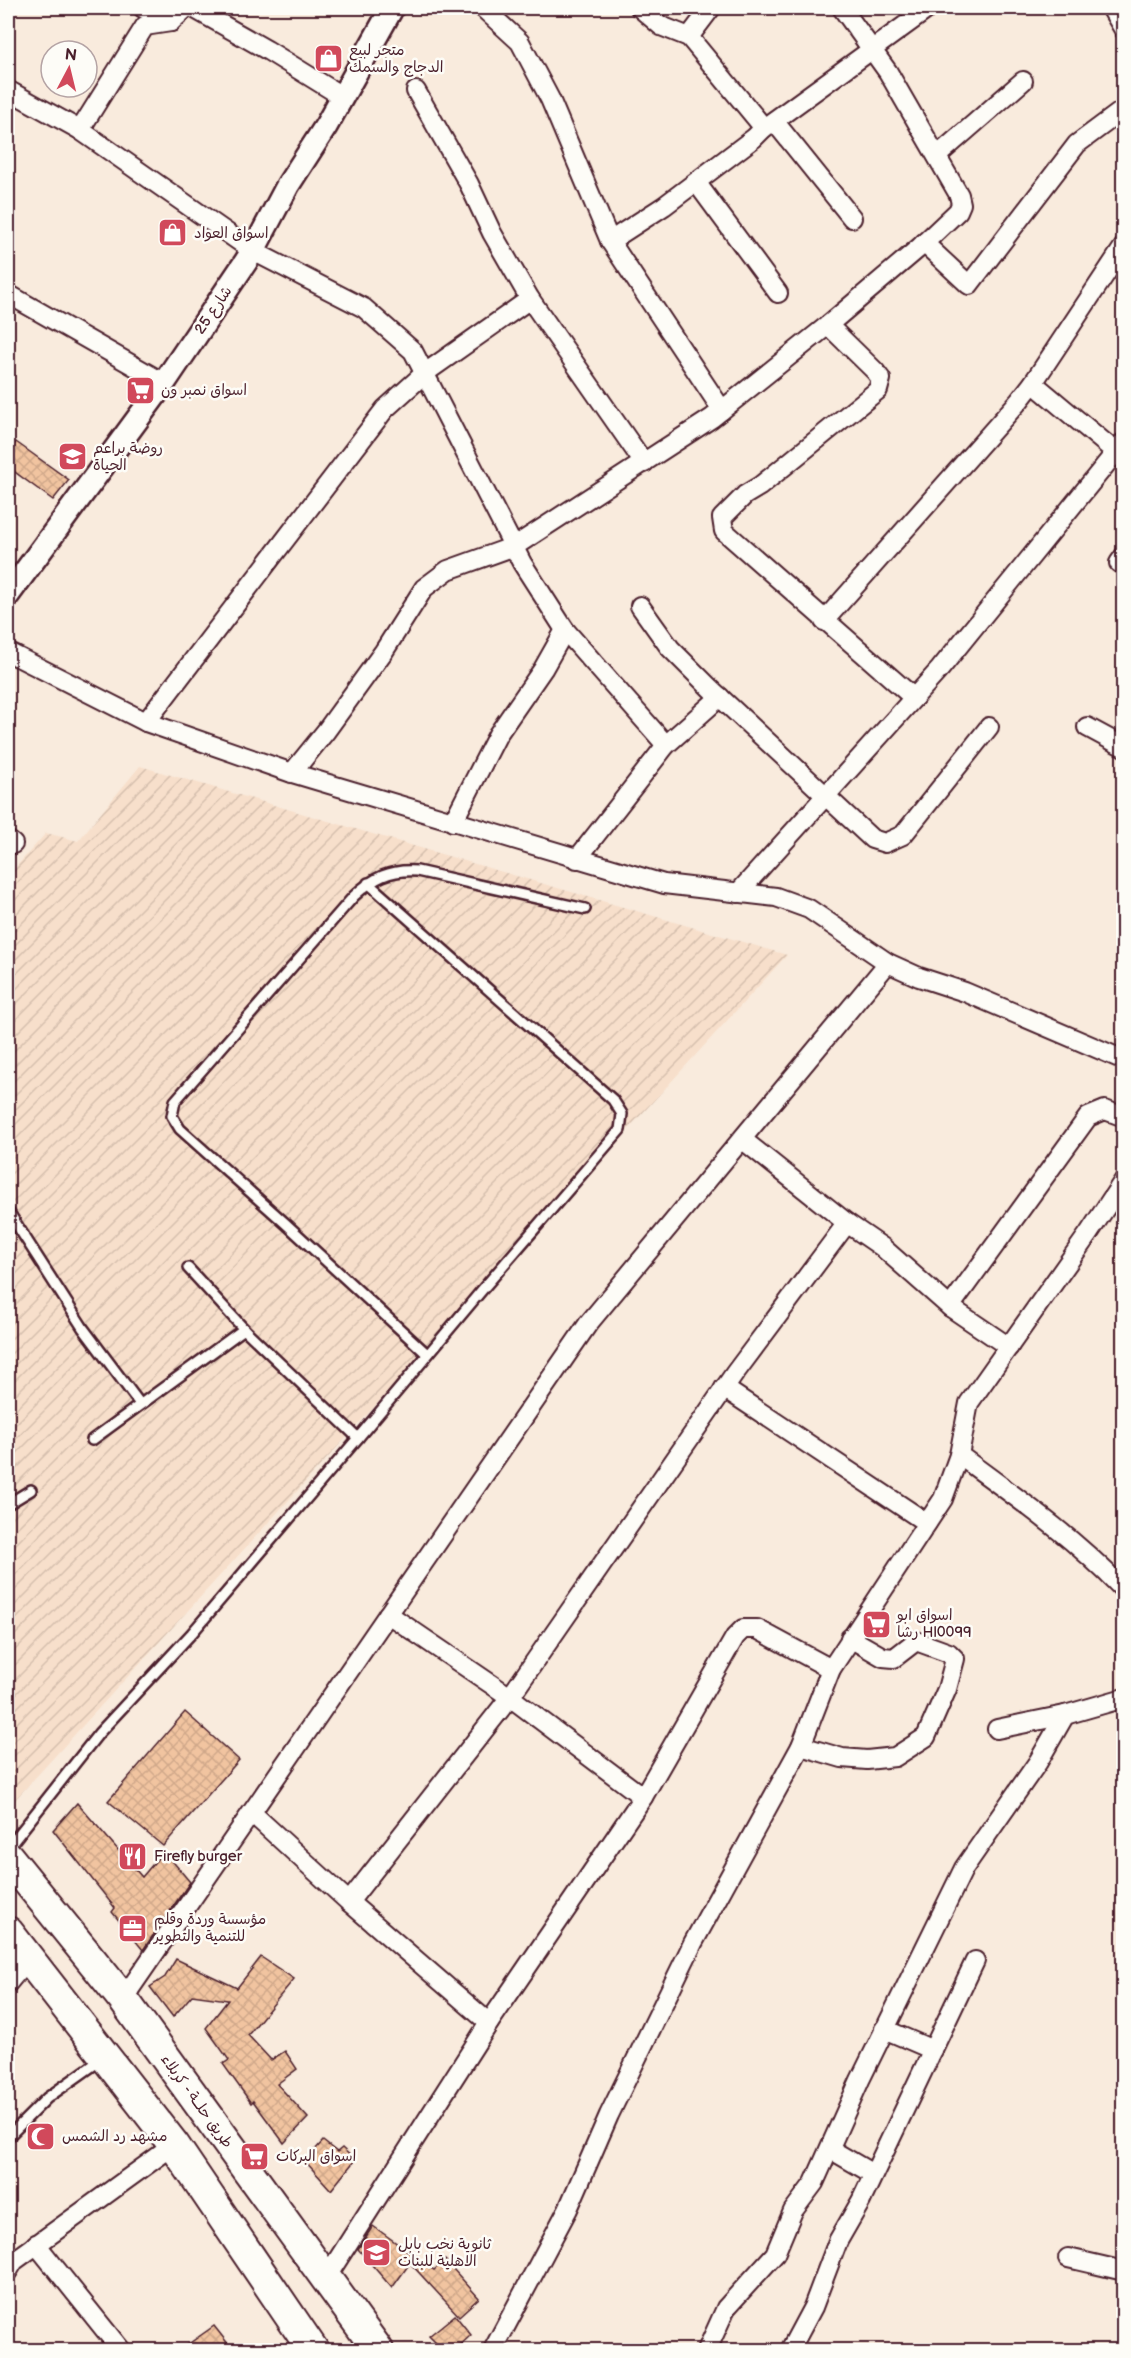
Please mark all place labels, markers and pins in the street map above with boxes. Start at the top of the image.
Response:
place label: متجر لبيع الدجاج والسمك [349,41,443,77]
shop icon: متجر لبيع الدجاج والسمك [312,43,344,75]
shop icon: اسواق العواد [157,217,189,249]
place label: اسواق العواد [194,224,269,243]
supermarket icon: اسواق نمبر ون [124,374,156,406]
place label: اسواق نمبر ون [161,381,247,400]
place label: روضة براعم الحياة [93,439,163,475]
school or university icon: روضة براعم الحياة [56,441,88,473]
place label: اسواق ابو رشا Hl0099 [896,1606,972,1642]
supermarket icon: اسواق ابو رشا Hl0099 [860,1608,892,1640]
restaurant icon: Firefly burger [117,1840,149,1872]
place label: Firefly burger [154,1847,243,1866]
place label: مؤسسة وردة وقلم للتنمية والتطوير [152,1910,266,1946]
office icon: مؤسسة وردة وقلم للتنمية والتطوير [117,1912,149,1944]
mosque icon: مشهد رد الشمس [25,2120,57,2152]
place label: مشهد رد الشمس [62,2127,167,2146]
supermarket icon: اسواق البركات [239,2140,271,2172]
place label: اسواق البركات [276,2147,356,2166]
place label: ثانوية نخب بابل الاهلية للبنات [398,2235,492,2271]
school or university icon: ثانوية نخب بابل الاهلية للبنات [361,2237,393,2269]

